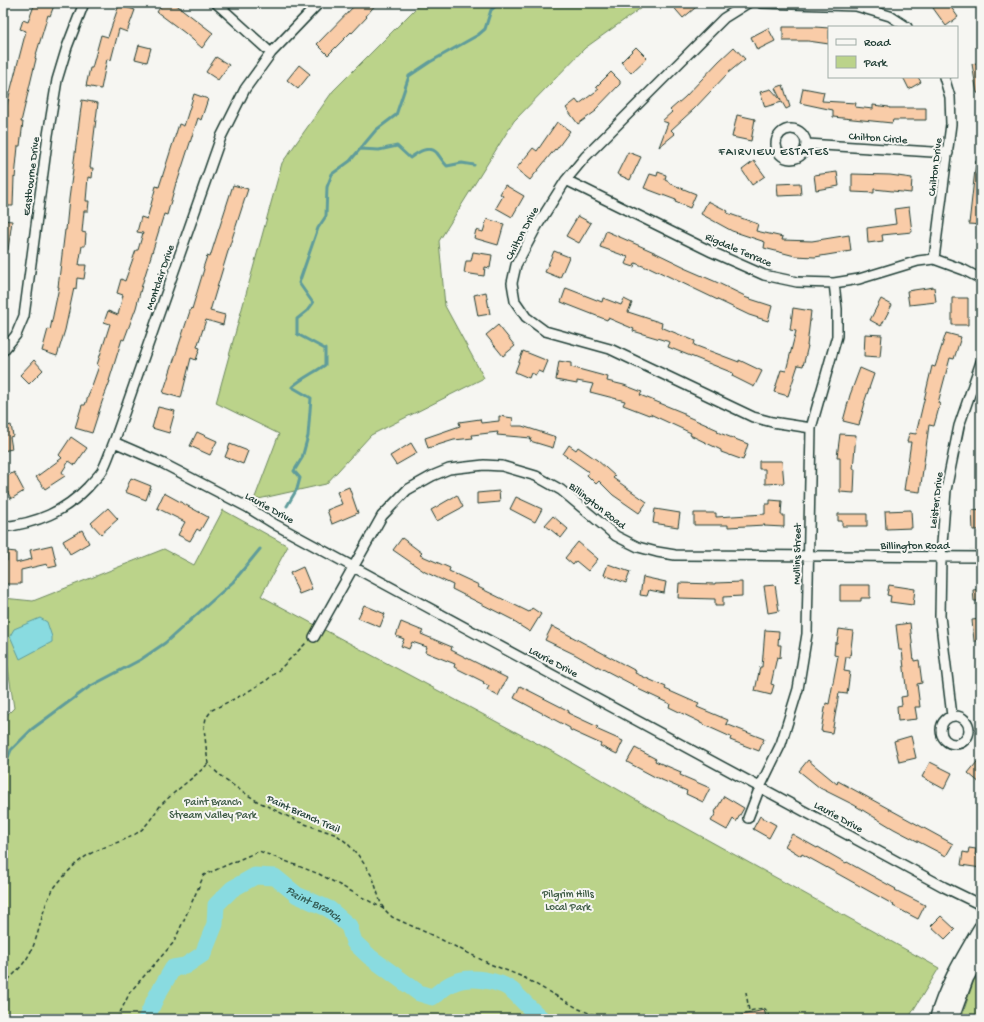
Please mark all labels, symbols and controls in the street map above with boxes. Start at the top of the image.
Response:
legend [828,26,958,78]
text: Road [864,37,891,51]
text: Park [863,57,889,71]
street label: Chilton Circle [848,131,908,147]
street label: Eastbourne Drive [21,136,43,216]
street label: Chilton Drive [926,137,946,197]
district label: FAIRVIEW ESTATES [718,146,829,160]
street label: Chilton Drive [504,205,542,263]
street label: Rigdale Terrace [703,231,773,270]
street label: Montclair Drive [144,243,178,312]
street label: Leister Drive [928,471,946,529]
street label: Billington Road [565,480,629,533]
street label: Laurie Drive [243,490,296,527]
street label: Mullins Street [791,522,805,585]
street label: Billington Road [880,541,951,553]
street label: Laurie Drive [526,645,580,681]
street label: Paint Branch Trail [264,793,342,837]
park label: Paint Branch Stream Valley Park [169,797,258,822]
street label: Laurie Drive [812,799,865,836]
water label: Paint Branch [282,884,345,927]
park label: Pilgrim Hills Local Park [541,889,595,914]

